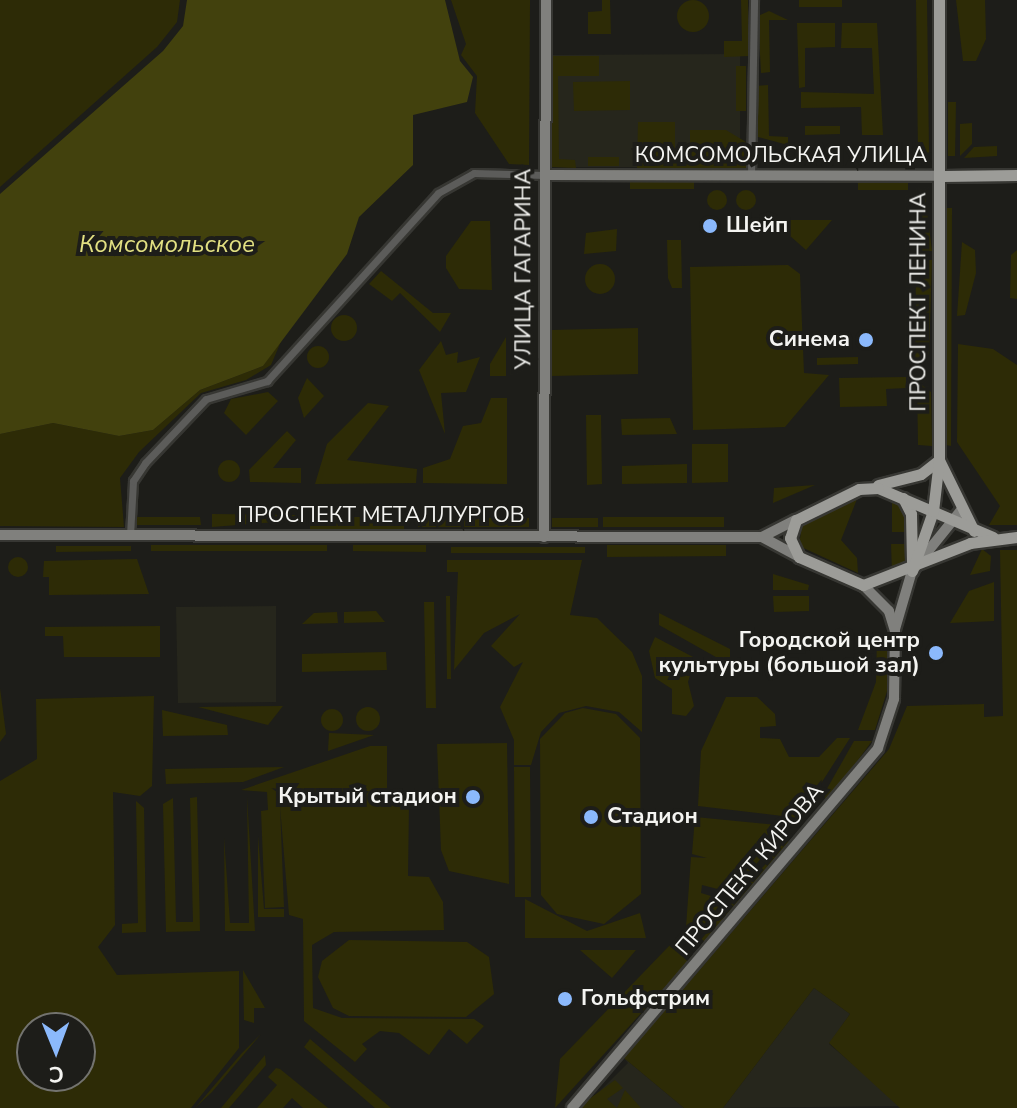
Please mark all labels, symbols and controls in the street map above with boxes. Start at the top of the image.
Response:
street label: КОМСОМОЛЬСКАЯ УЛИЦА [635,143,927,169]
street label: УЛИЦА ГАГАРИНА [511,169,537,369]
street label: ПРОСПЕКТ ЛЕНИНА [906,192,932,412]
place label: Шейп [726,213,788,239]
marker: Шейп [701,217,719,235]
water label: Комсомольское [79,231,255,259]
place label: Синема [769,327,850,353]
marker: Синема [857,331,875,349]
street label: ПРОСПЕКТ МЕТАЛЛУРГОВ [237,503,525,529]
place label: Городской центр культуры (большой зал) [659,627,920,678]
marker: Городской центр культуры (большой зал) [927,644,945,662]
street label: ПРОСПЕКТ КИРОВА [670,779,830,961]
place label: Крытый стадион [278,784,457,810]
marker: Крытый стадион [464,788,482,806]
place label: Стадион [607,804,698,830]
marker: Стадион [582,808,600,826]
place label: Гольфстрим [581,986,710,1012]
marker: Гольфстрим [556,990,574,1008]
north arrow [16,1012,96,1092]
text: С [49,1059,64,1089]

